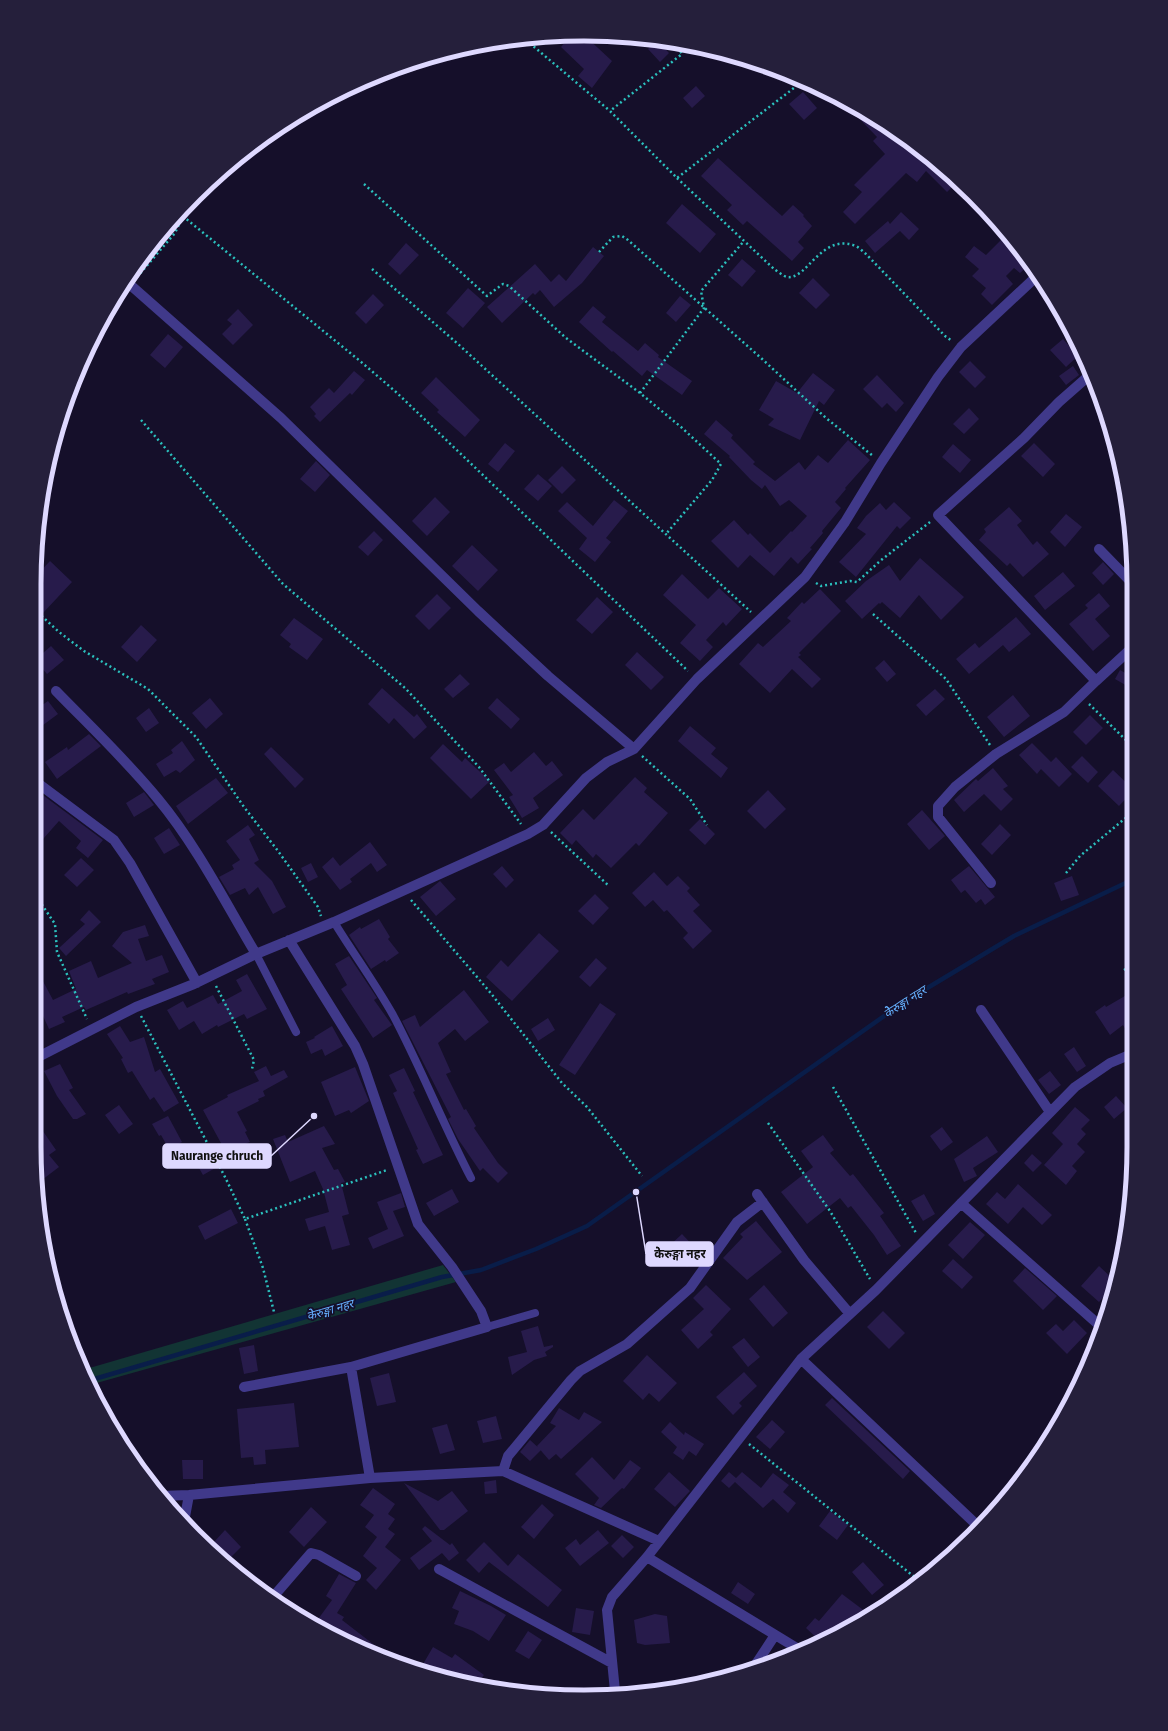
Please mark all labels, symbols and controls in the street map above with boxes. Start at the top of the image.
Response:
water label: केेरुङ्गा नहर [881,982,931,1021]
callout: Naurange chruch [163,1144,271,1168]
text: Naurange chruch [171,1149,263,1163]
callout: केेरुङ्गा नहर [646,1242,713,1266]
text: केेरुङ्गा नहर [654,1246,706,1261]
water label: केेरुङ्गा नहर [305,1296,357,1323]

